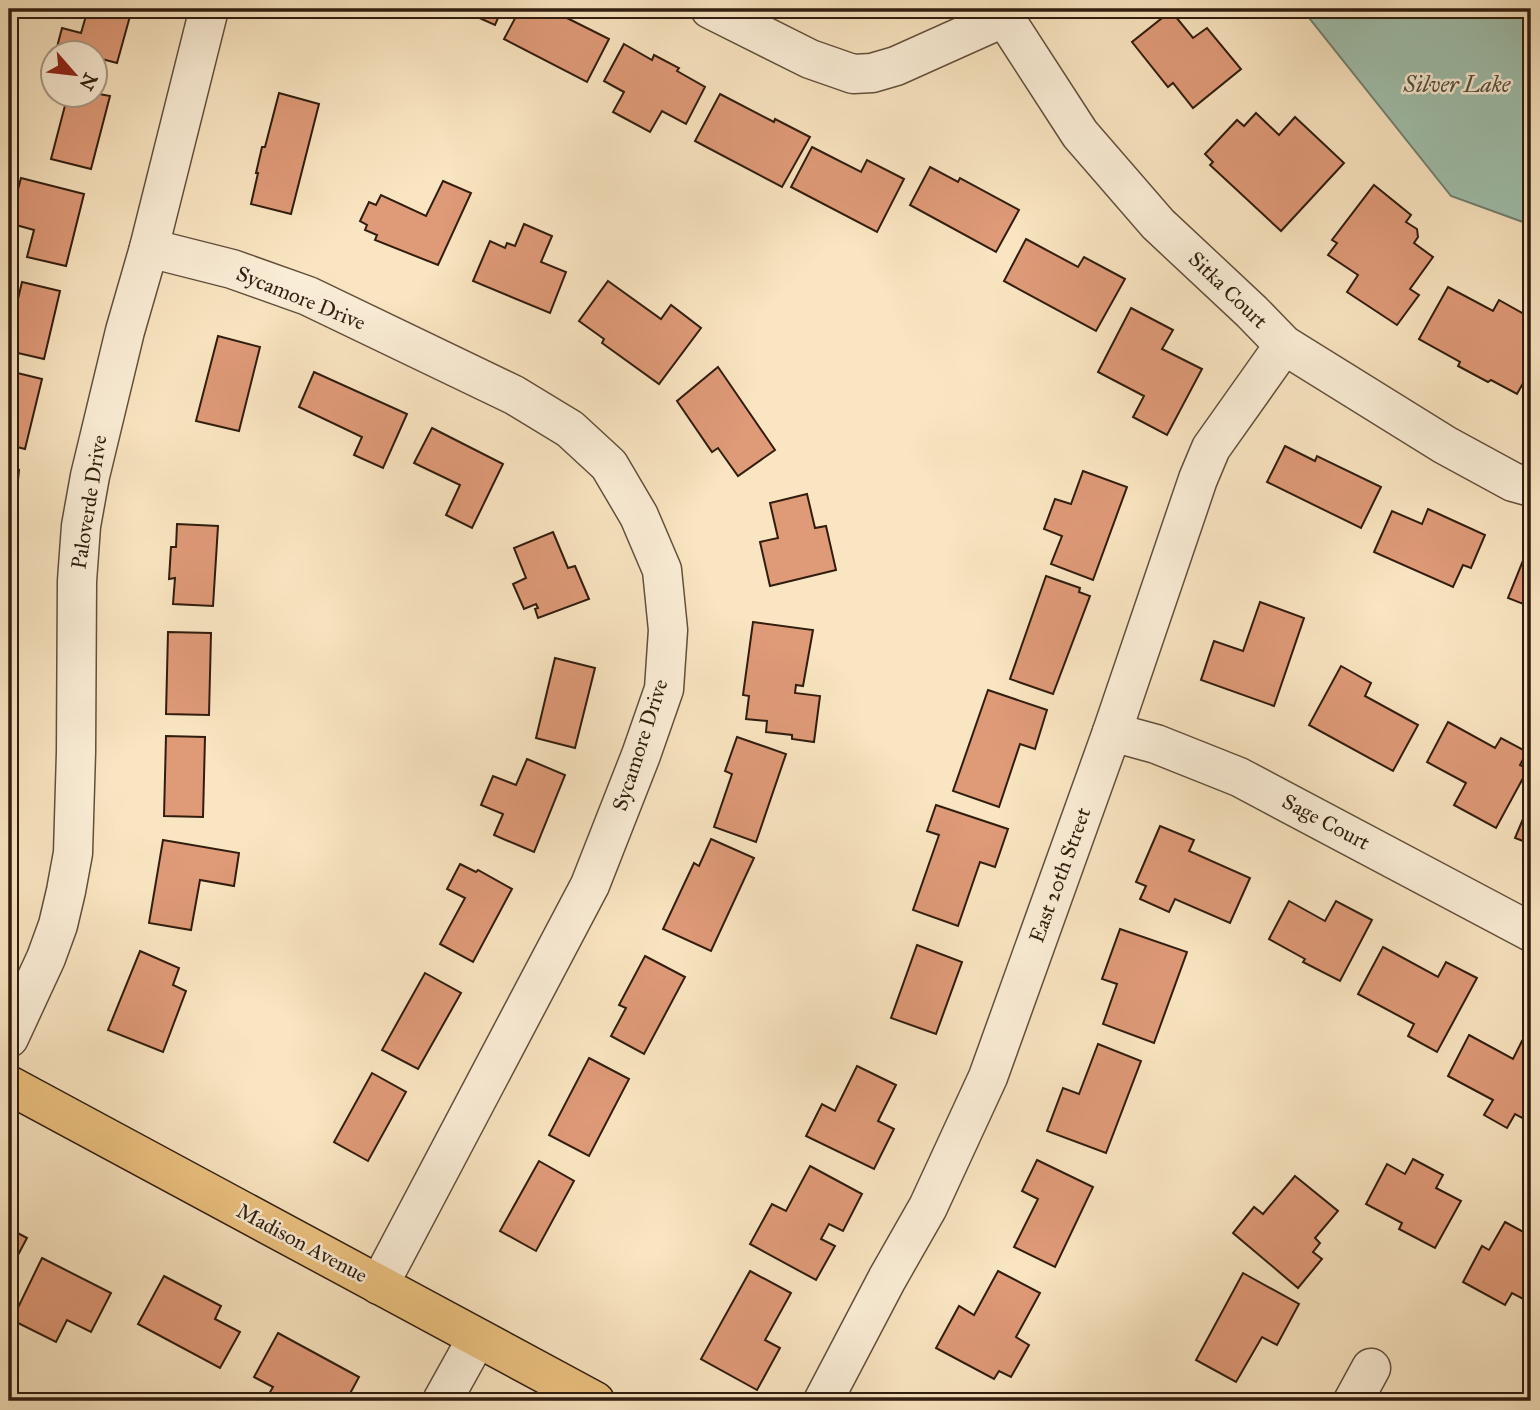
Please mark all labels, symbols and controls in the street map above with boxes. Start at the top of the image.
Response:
north arrow [38,38,108,108]
text: N [75,69,103,94]
water label: Silver Lake [1403,70,1511,98]
street label: Sitka Court [1183,246,1273,334]
street label: Sycamore Drive [233,260,370,336]
street label: Paloverde Drive [66,433,112,571]
street label: Sycamore Drive [606,676,674,814]
street label: Sage Court [1278,788,1375,856]
street label: East 20th Street [1024,803,1097,946]
street label: Madison Avenue [232,1198,372,1288]

